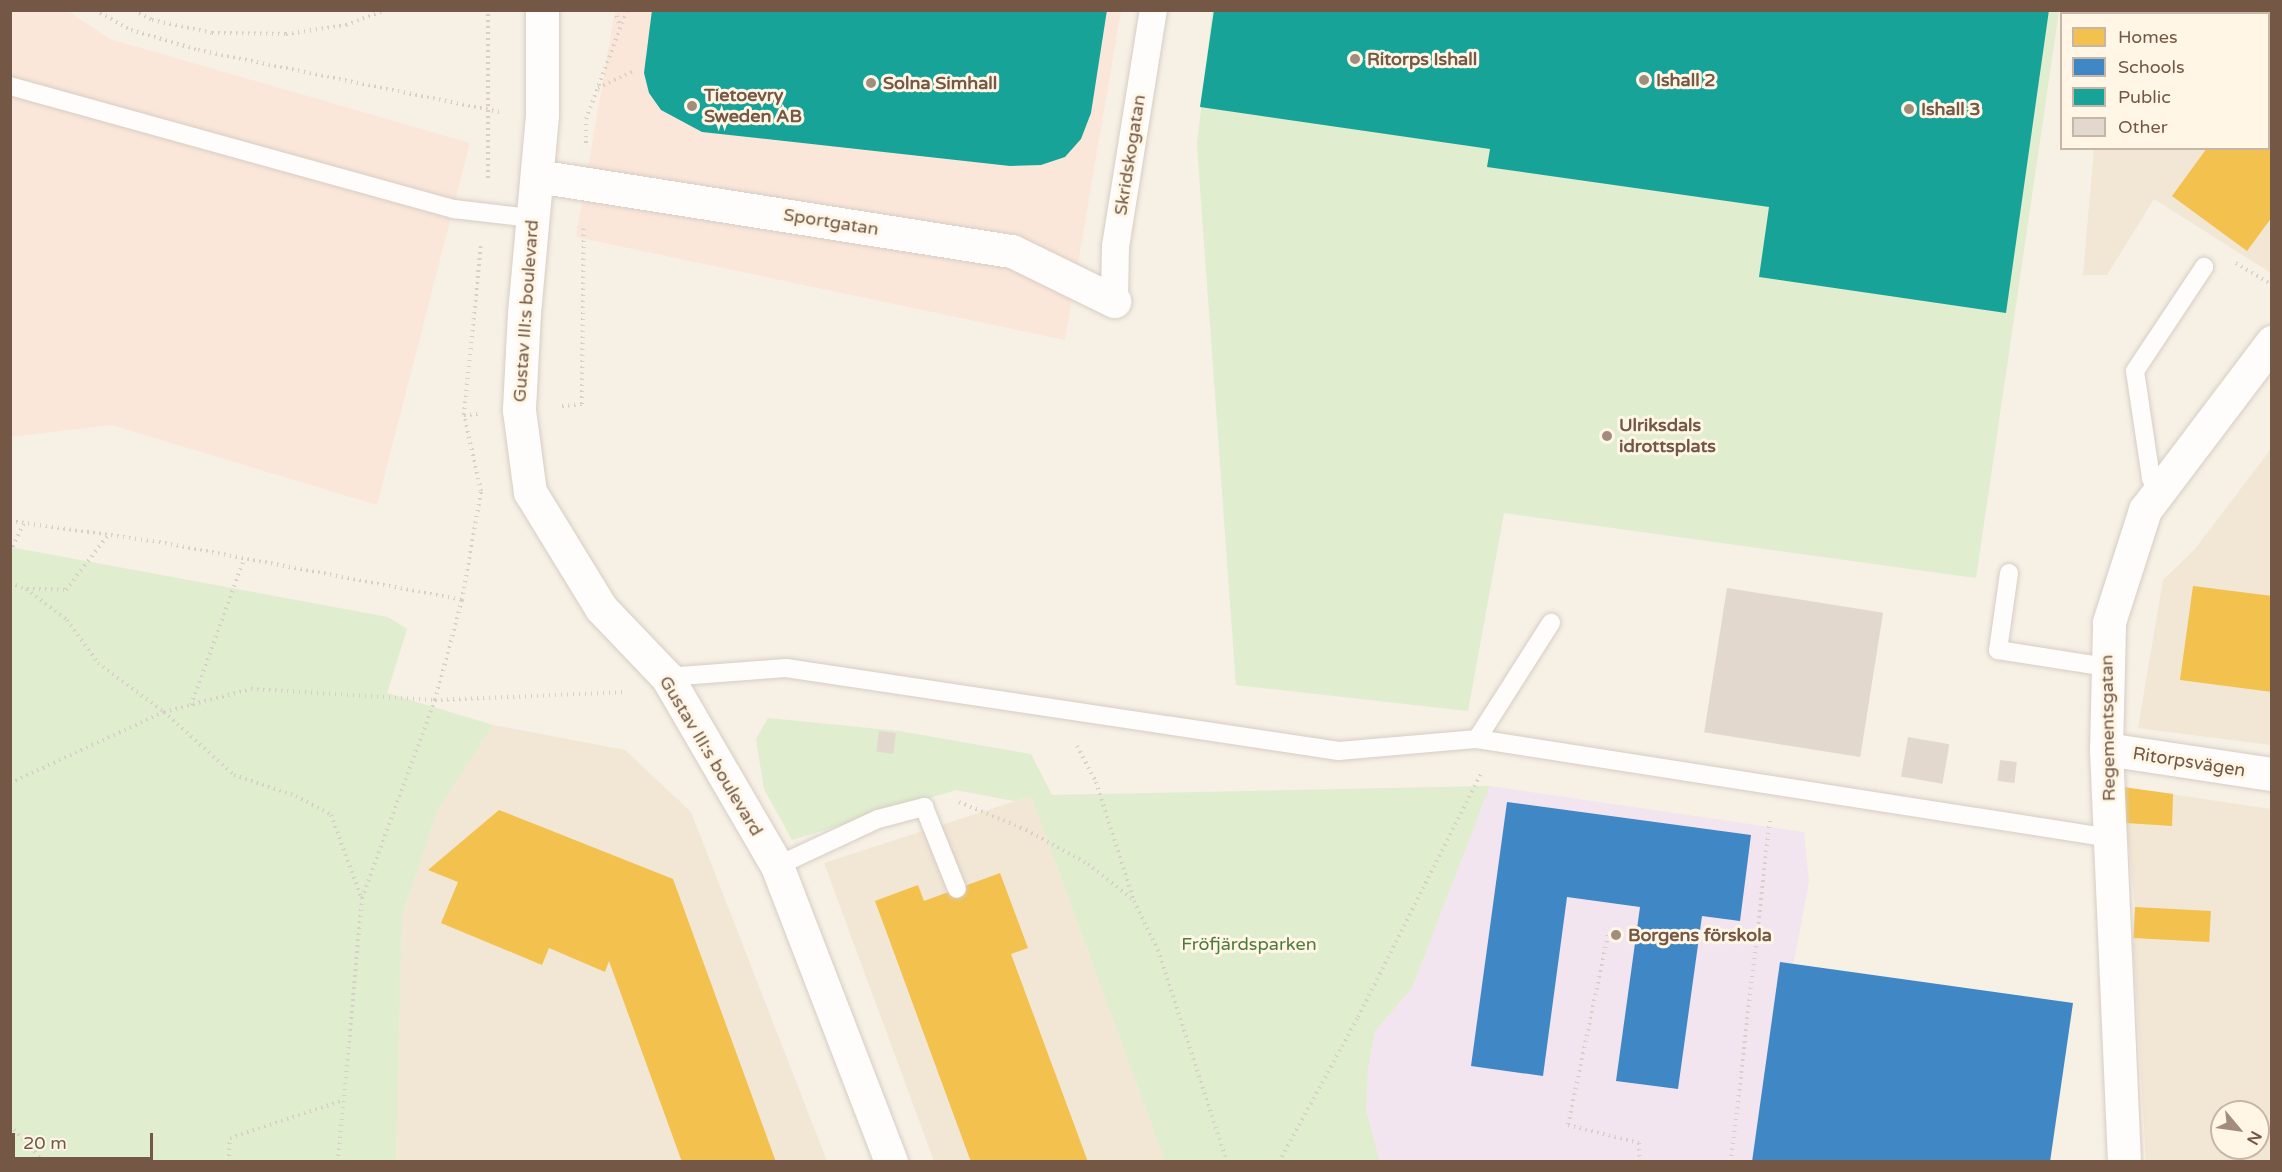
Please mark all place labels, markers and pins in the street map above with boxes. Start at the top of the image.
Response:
place label: Ritorps Ishall [1367,48,1477,70]
marker: Ritorps Ishall [1348,52,1362,66]
place label: Ishall 2 [1656,69,1716,91]
place label: Solna Simhall [883,72,997,94]
marker: Ishall 2 [1637,73,1651,87]
marker: Solna Simhall [864,76,878,90]
place label: Tietoevry Sweden AB [704,85,802,128]
place label: Ishall 3 [1921,98,1981,120]
marker: Tietoevry Sweden AB [685,99,699,113]
marker: Ishall 3 [1902,102,1916,116]
place label: Ulriksdals idrottsplats [1619,415,1716,458]
marker: Ulriksdals idrottsplats [1600,429,1614,443]
place label: Borgens förskola [1628,924,1772,946]
marker: Borgens förskola [1609,928,1623,942]

